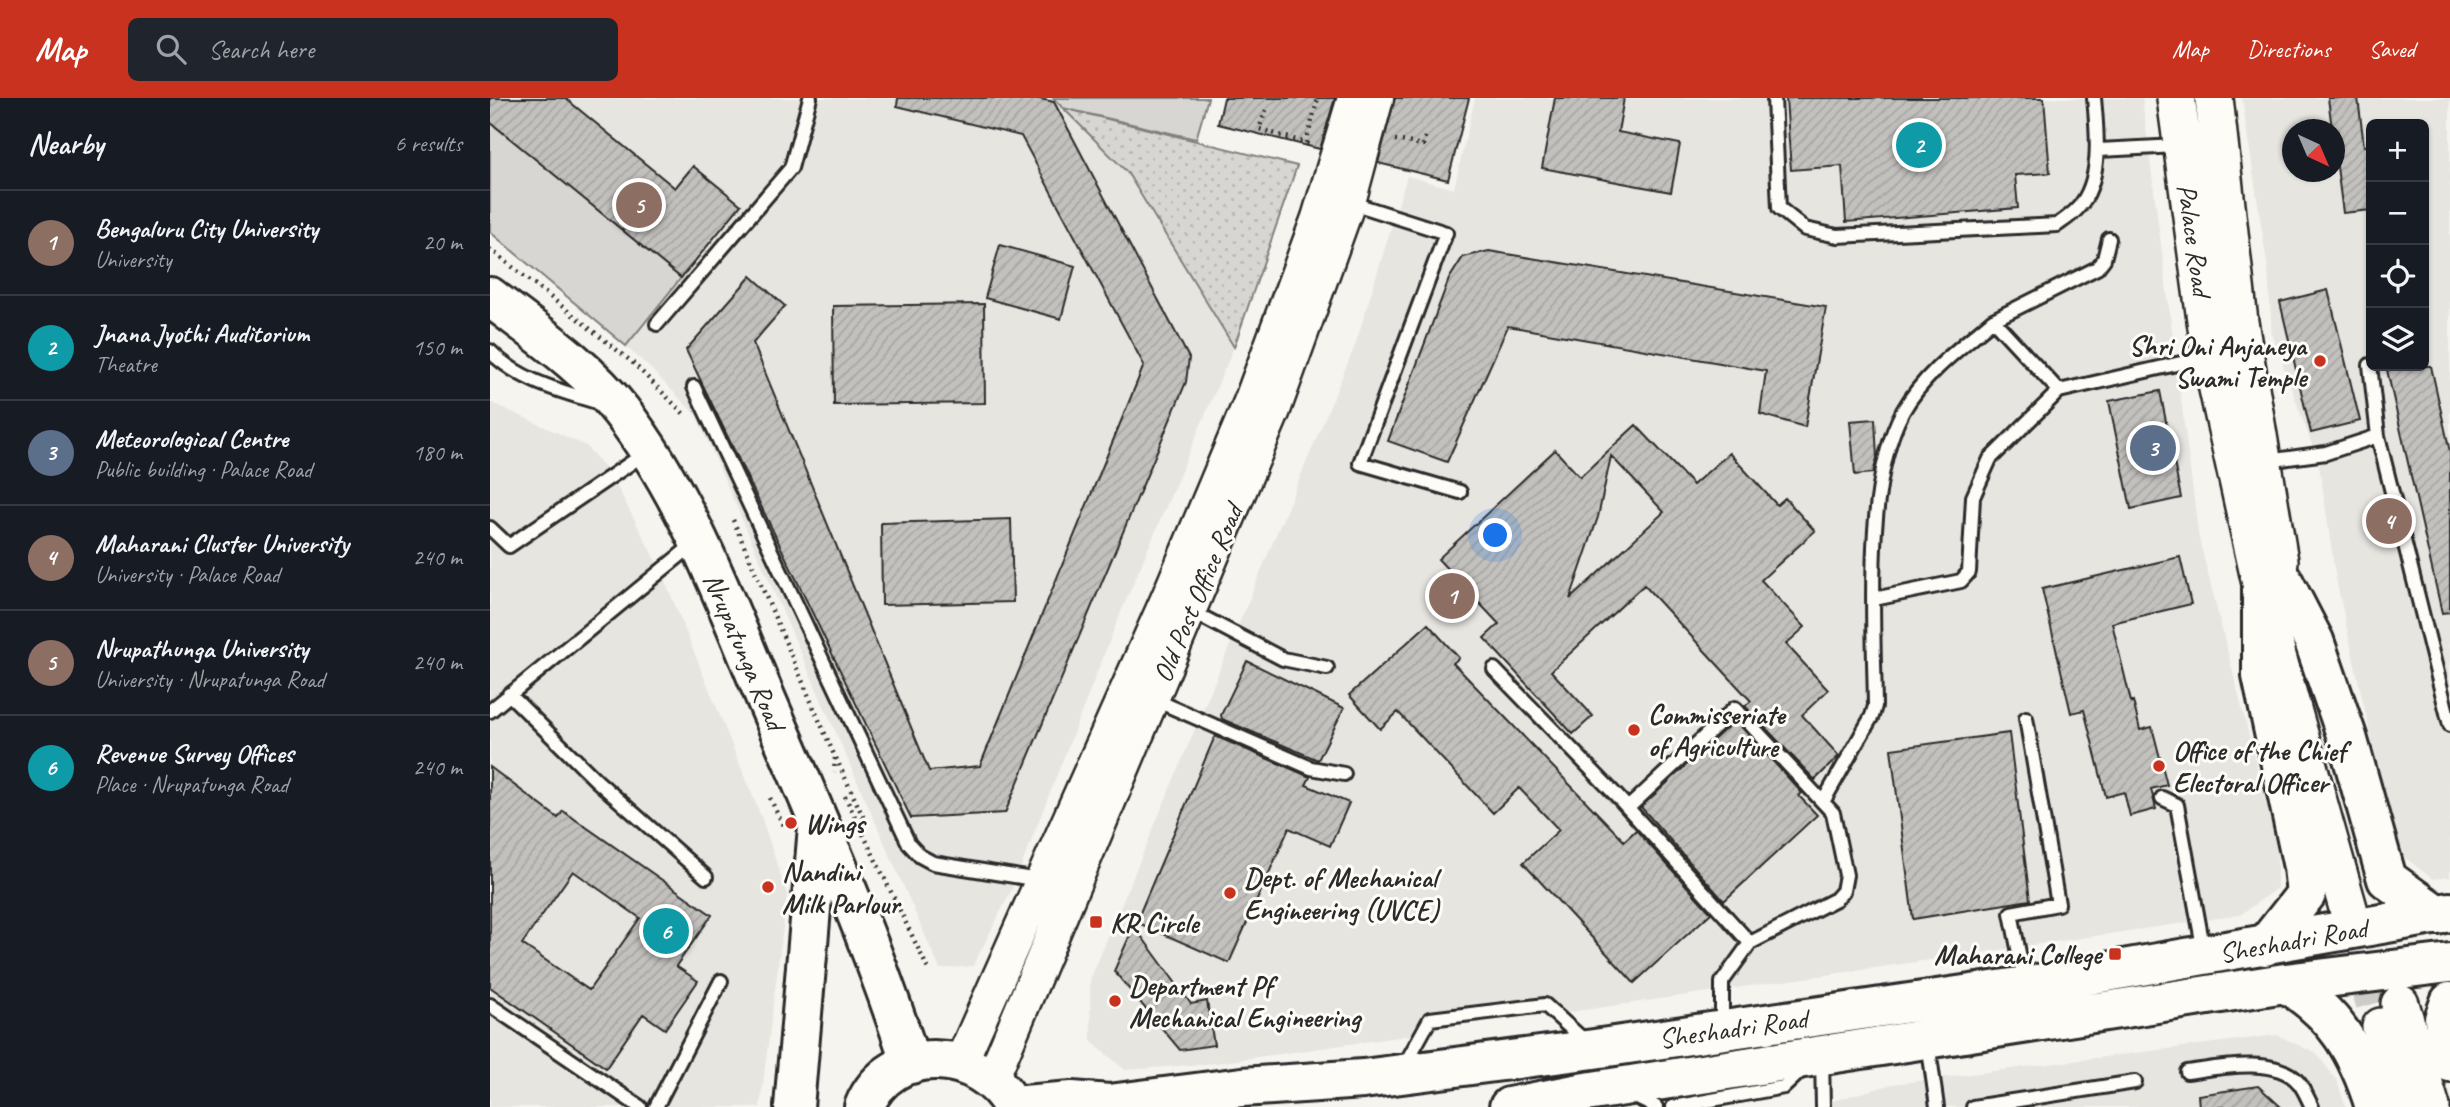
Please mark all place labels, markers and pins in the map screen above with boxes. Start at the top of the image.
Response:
pin: 2 [1896,119,1942,171]
pin: 5 [616,179,662,231]
place label: Shri Oni Anjaneya Swami Temple [2129,328,2309,395]
marker: Shri Oni Anjaneya Swami Temple [2312,353,2328,369]
pin: 3 [2130,422,2176,474]
pin: 4 [2366,495,2412,547]
pin: 1 [1429,570,1475,622]
place label: Commisseriate of Agriculture [1648,697,1787,764]
marker: Commisseriate of Agriculture [1626,722,1642,738]
place label: Office of the Chief Electoral Officer [2173,733,2352,800]
marker: Office of the Chief Electoral Officer [2151,758,2167,774]
place label: Wings [805,806,868,841]
marker: Wings [783,815,799,831]
place label: Nandini Milk Parlour [782,854,902,921]
place label: Dept. of Mechanical Engineering (UVCE) [1244,860,1442,927]
marker: Nandini Milk Parlour [760,879,776,895]
marker: Dept. of Mechanical Engineering (UVCE) [1222,885,1238,901]
pin: 6 [643,905,689,957]
place label: KR Circle [1110,905,1201,940]
marker: KR Circle [1088,914,1104,930]
place label: Maharani College [1934,937,2104,972]
marker: Maharani College [2107,946,2123,962]
place label: Department Pf Mechanical Engineering [1129,968,1363,1035]
marker: Department Pf Mechanical Engineering [1107,993,1123,1009]

